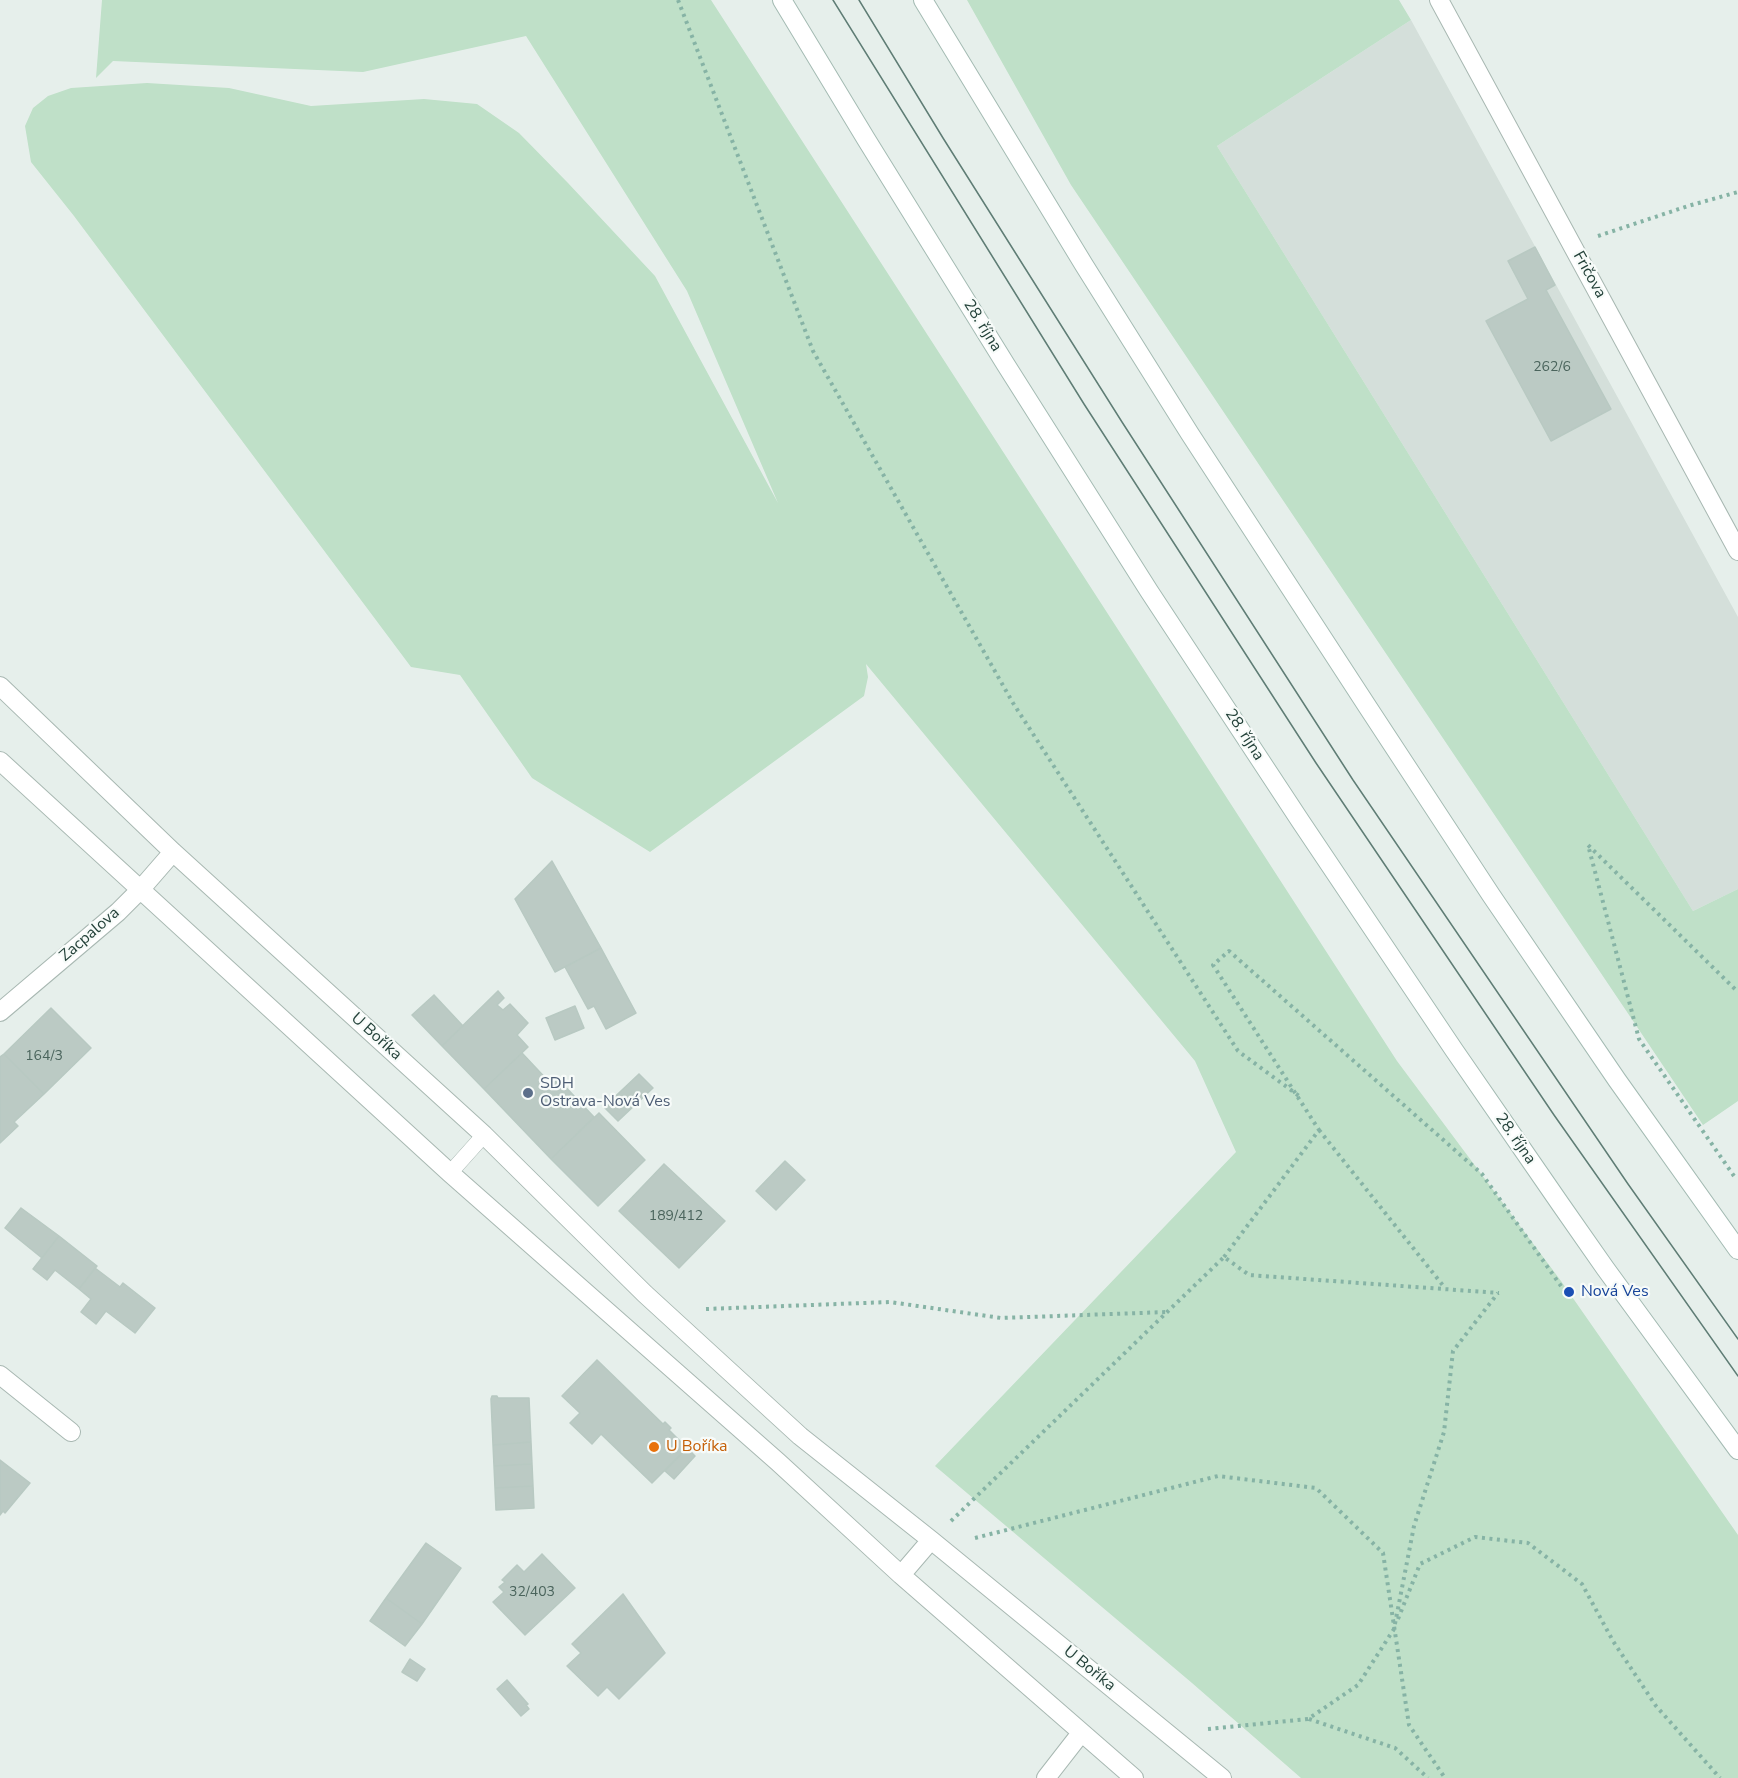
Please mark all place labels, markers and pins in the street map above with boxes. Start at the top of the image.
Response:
place label: SDH Ostrava-Nová Ves [540,1074,670,1112]
marker: SDH Ostrava-Nová Ves [521,1086,535,1100]
place label: Nová Ves [1581,1282,1649,1302]
marker: Nová Ves [1562,1285,1576,1299]
place label: U Boříka [666,1437,728,1457]
marker: U Boříka [647,1440,661,1454]

